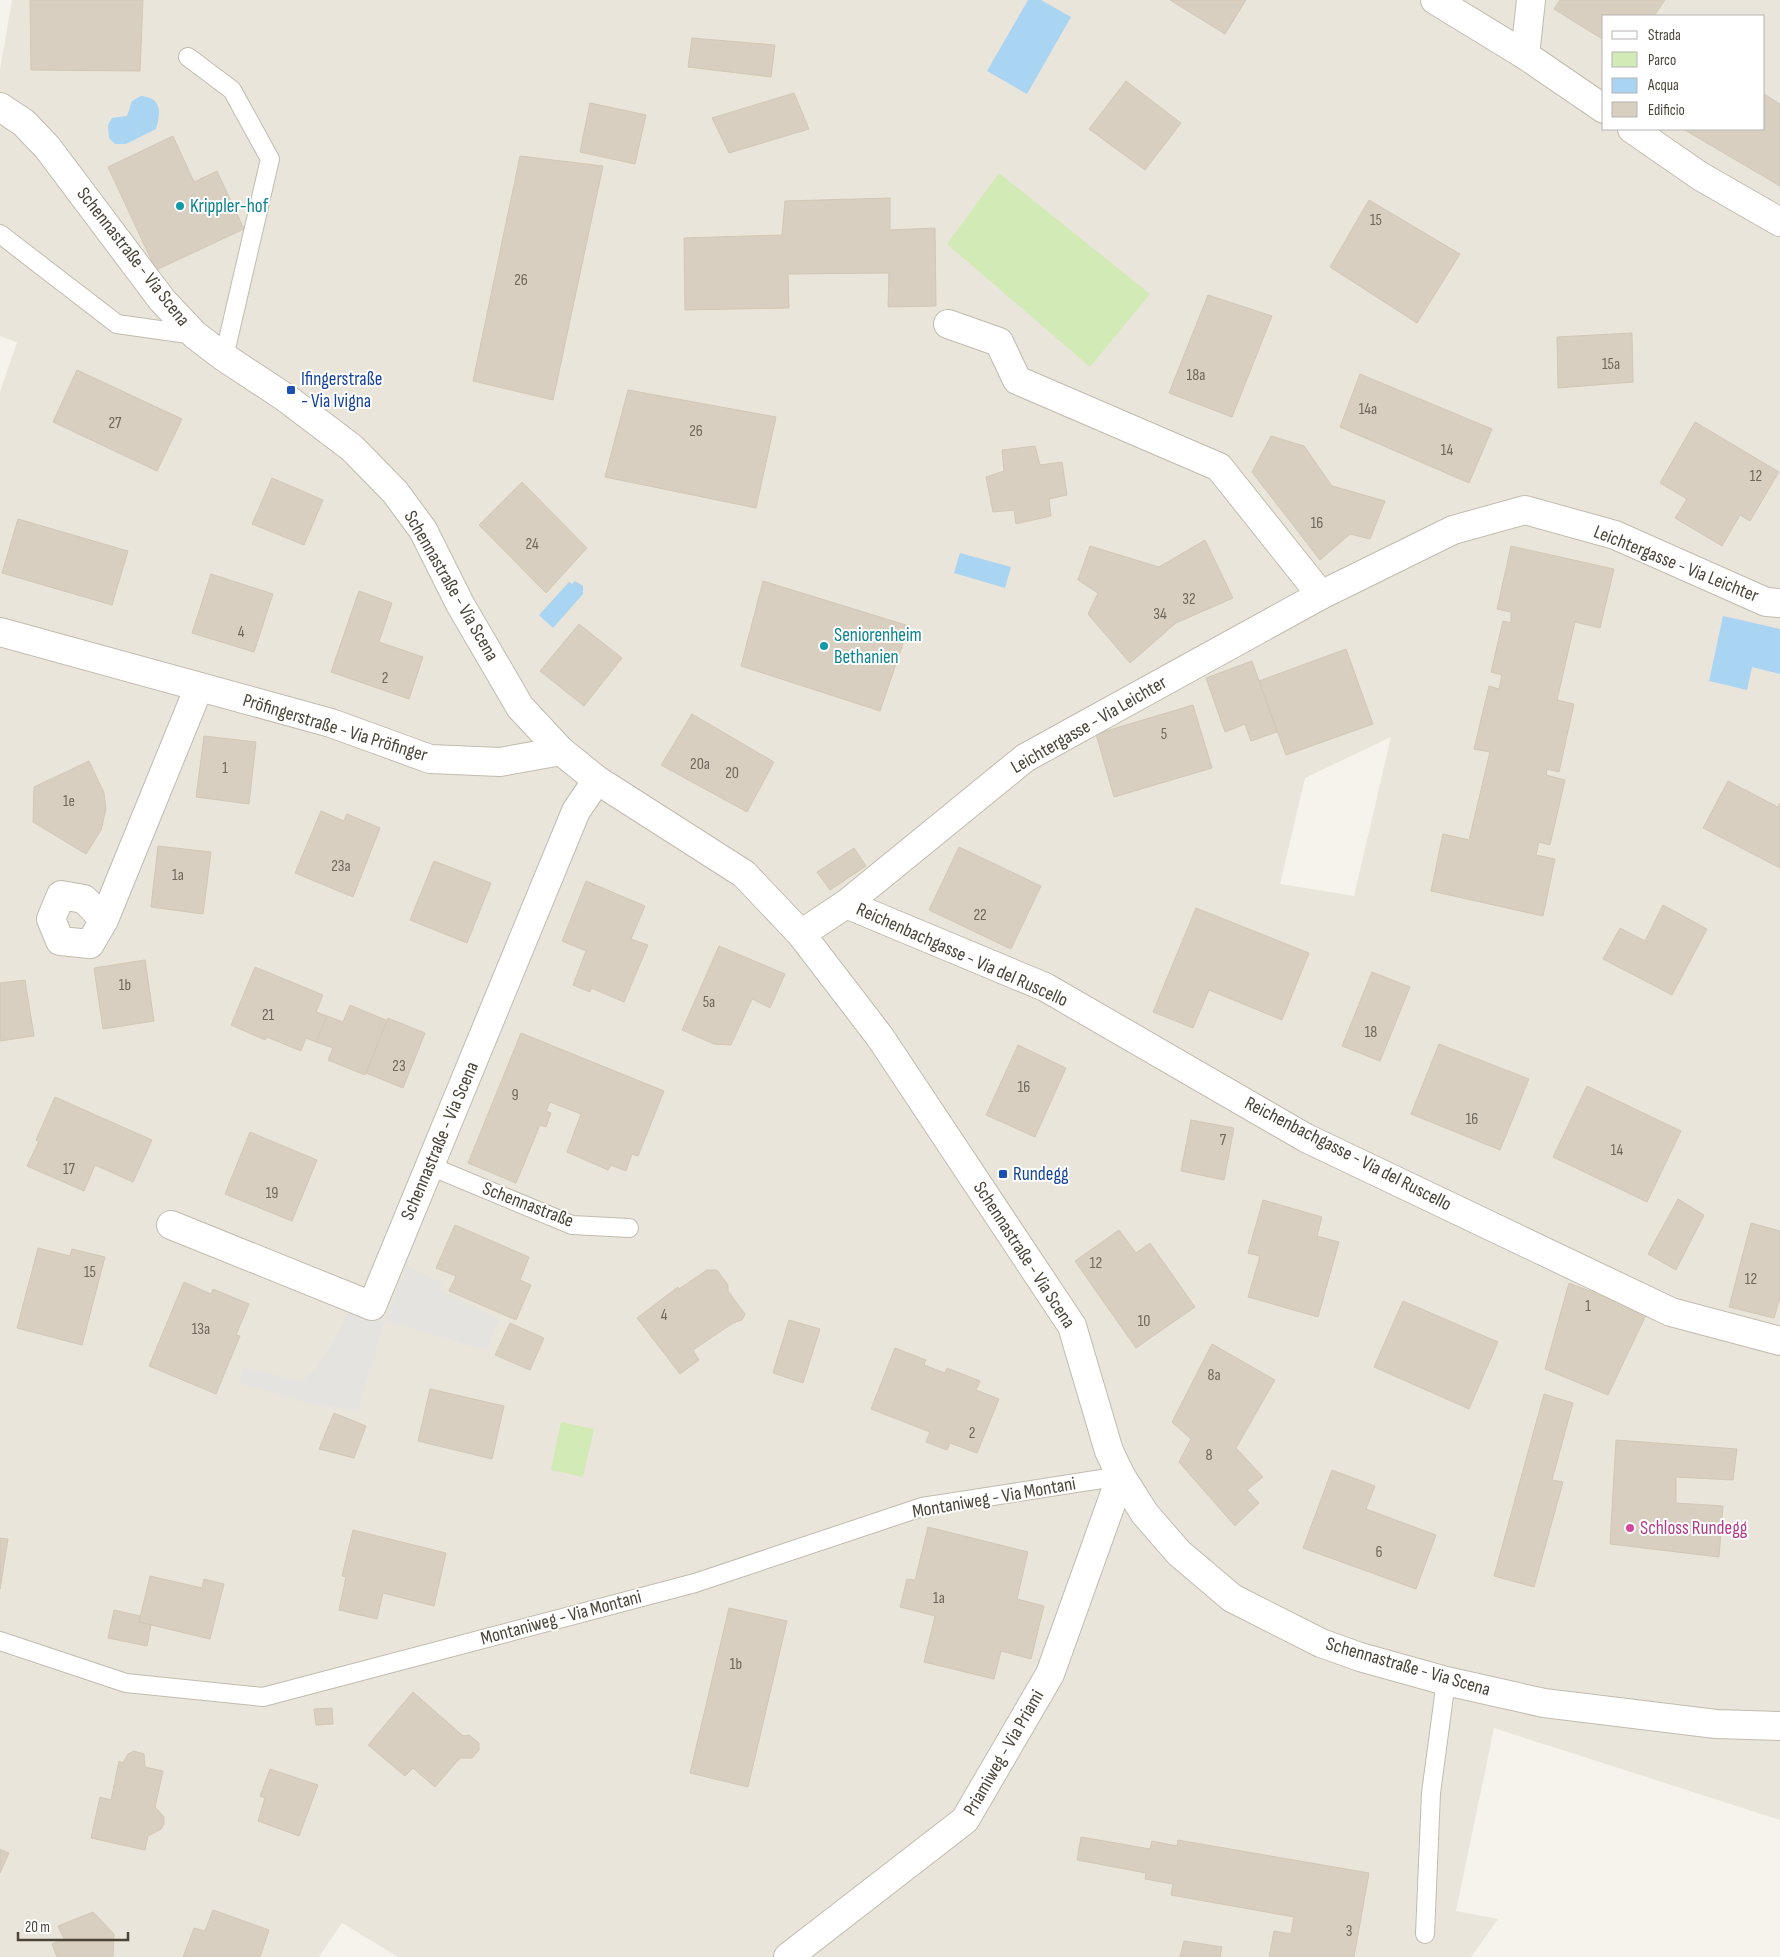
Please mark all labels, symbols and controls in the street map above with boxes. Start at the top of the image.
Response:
legend [1602,15,1765,130]
text: Strada [1648,26,1681,45]
text: Parco [1648,51,1676,70]
text: Acqua [1647,76,1679,95]
text: Edificio [1648,101,1685,120]
street label: Schennastraße - Via Scena [72,183,194,331]
place label: Krippler-hof [190,195,269,218]
marker: Krippler-hof [174,200,186,212]
house number: 15 [1370,211,1382,230]
house number: 26 [514,271,528,290]
house number: 15a [1602,355,1620,374]
house number: 18a [1187,366,1205,385]
place label: Ifingerstraße - Via Ivigna [301,368,382,413]
marker: Ifingerstraße - Via Ivigna [285,384,297,396]
house number: 14a [1359,400,1377,419]
house number: 27 [108,414,122,433]
house number: 26 [689,422,703,441]
house number: 14 [1441,441,1453,460]
house number: 12 [1750,467,1762,486]
street label: Schennastraße - Via Scena [399,507,503,665]
house number: 16 [1311,514,1323,533]
street label: Leichtergasse - Via Leichter [1590,520,1762,608]
house number: 24 [525,535,539,554]
house number: 32 [1182,590,1196,609]
house number: 34 [1153,605,1167,624]
house number: 4 [238,623,245,642]
place label: Seniorenheim Bethanien [834,624,922,669]
marker: Seniorenheim Bethanien [818,640,830,652]
house number: 2 [382,669,388,688]
street label: Leichtergasse - Via Leichter [1007,671,1171,779]
street label: Pröfingerstraße - Via Pröfinger [240,689,431,767]
house number: 5 [1161,725,1167,744]
house number: 20a [690,755,710,774]
house number: 1 [222,759,228,778]
house number: 20 [725,764,739,783]
house number: 1e [63,792,75,811]
house number: 23a [331,857,351,876]
house number: 1a [172,866,184,885]
street label: Reichenbachgasse - Via del Ruscello [853,898,1071,1012]
house number: 22 [973,906,987,925]
house number: 1b [119,976,131,995]
house number: 5a [703,993,715,1012]
house number: 21 [262,1006,275,1025]
house number: 18 [1365,1023,1377,1042]
house number: 23 [392,1057,406,1076]
street label: Schennastraße - Via Scena [396,1058,484,1224]
house number: 16 [1018,1078,1030,1097]
house number: 9 [511,1086,519,1105]
street label: Reichenbachgasse - Via del Ruscello [1241,1092,1455,1216]
house number: 16 [1466,1110,1478,1129]
house number: 7 [1220,1131,1227,1150]
house number: 14 [1611,1141,1623,1160]
house number: 17 [63,1160,76,1179]
place label: Rundegg [1013,1163,1069,1186]
marker: Rundegg [997,1168,1009,1180]
street label: Schennastraße [479,1177,577,1233]
street label: Schennastraße - Via Scena [968,1177,1080,1333]
house number: 19 [266,1184,278,1203]
house number: 12 [1090,1254,1102,1273]
house number: 15 [84,1263,96,1282]
house number: 12 [1745,1270,1757,1289]
house number: 1 [1585,1297,1591,1316]
house number: 4 [661,1306,668,1325]
house number: 10 [1138,1312,1150,1331]
house number: 13a [192,1320,210,1339]
house number: 8a [1207,1366,1221,1385]
house number: 2 [969,1424,975,1443]
house number: 8 [1205,1446,1213,1465]
street label: Montaniweg - Via Montani [911,1472,1077,1524]
place label: Schloss Rundegg [1640,1517,1748,1540]
marker: Schloss Rundegg [1624,1522,1636,1534]
house number: 6 [1375,1543,1383,1562]
street label: Montaniweg - Via Montani [478,1585,644,1651]
house number: 1a [933,1589,945,1608]
street label: Schennastraße - Via Scena [1323,1633,1493,1701]
house number: 1b [730,1655,742,1674]
street label: Priamiweg - Via Priami [959,1686,1049,1820]
scale bar [18,1910,128,1942]
text: 20 m [25,1918,50,1937]
house number: 3 [1346,1922,1352,1941]

